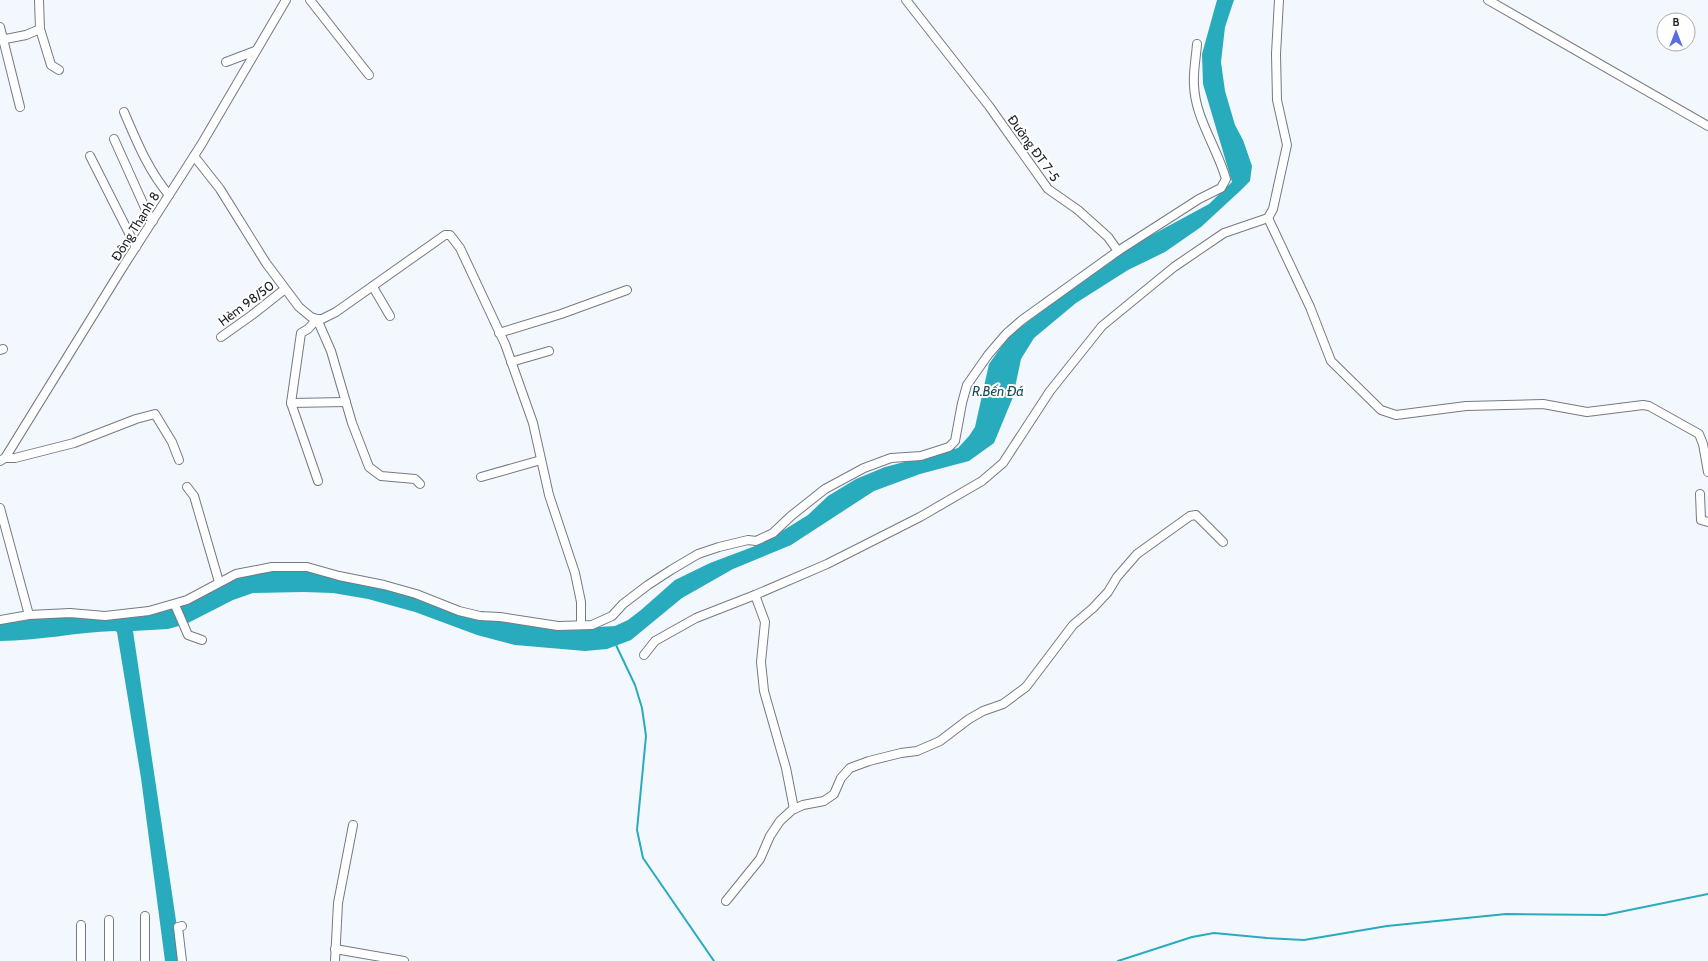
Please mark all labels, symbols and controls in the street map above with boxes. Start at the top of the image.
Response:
north arrow [1656,12,1696,52]
text: B [1673,15,1680,29]
street label: Đường ĐT 7-5 [1005,112,1063,184]
street label: Đông Thạnh 8 [107,188,163,264]
street label: Hẻm 98/50 [215,277,277,329]
water label: R.Bến Đá [972,382,1024,400]

